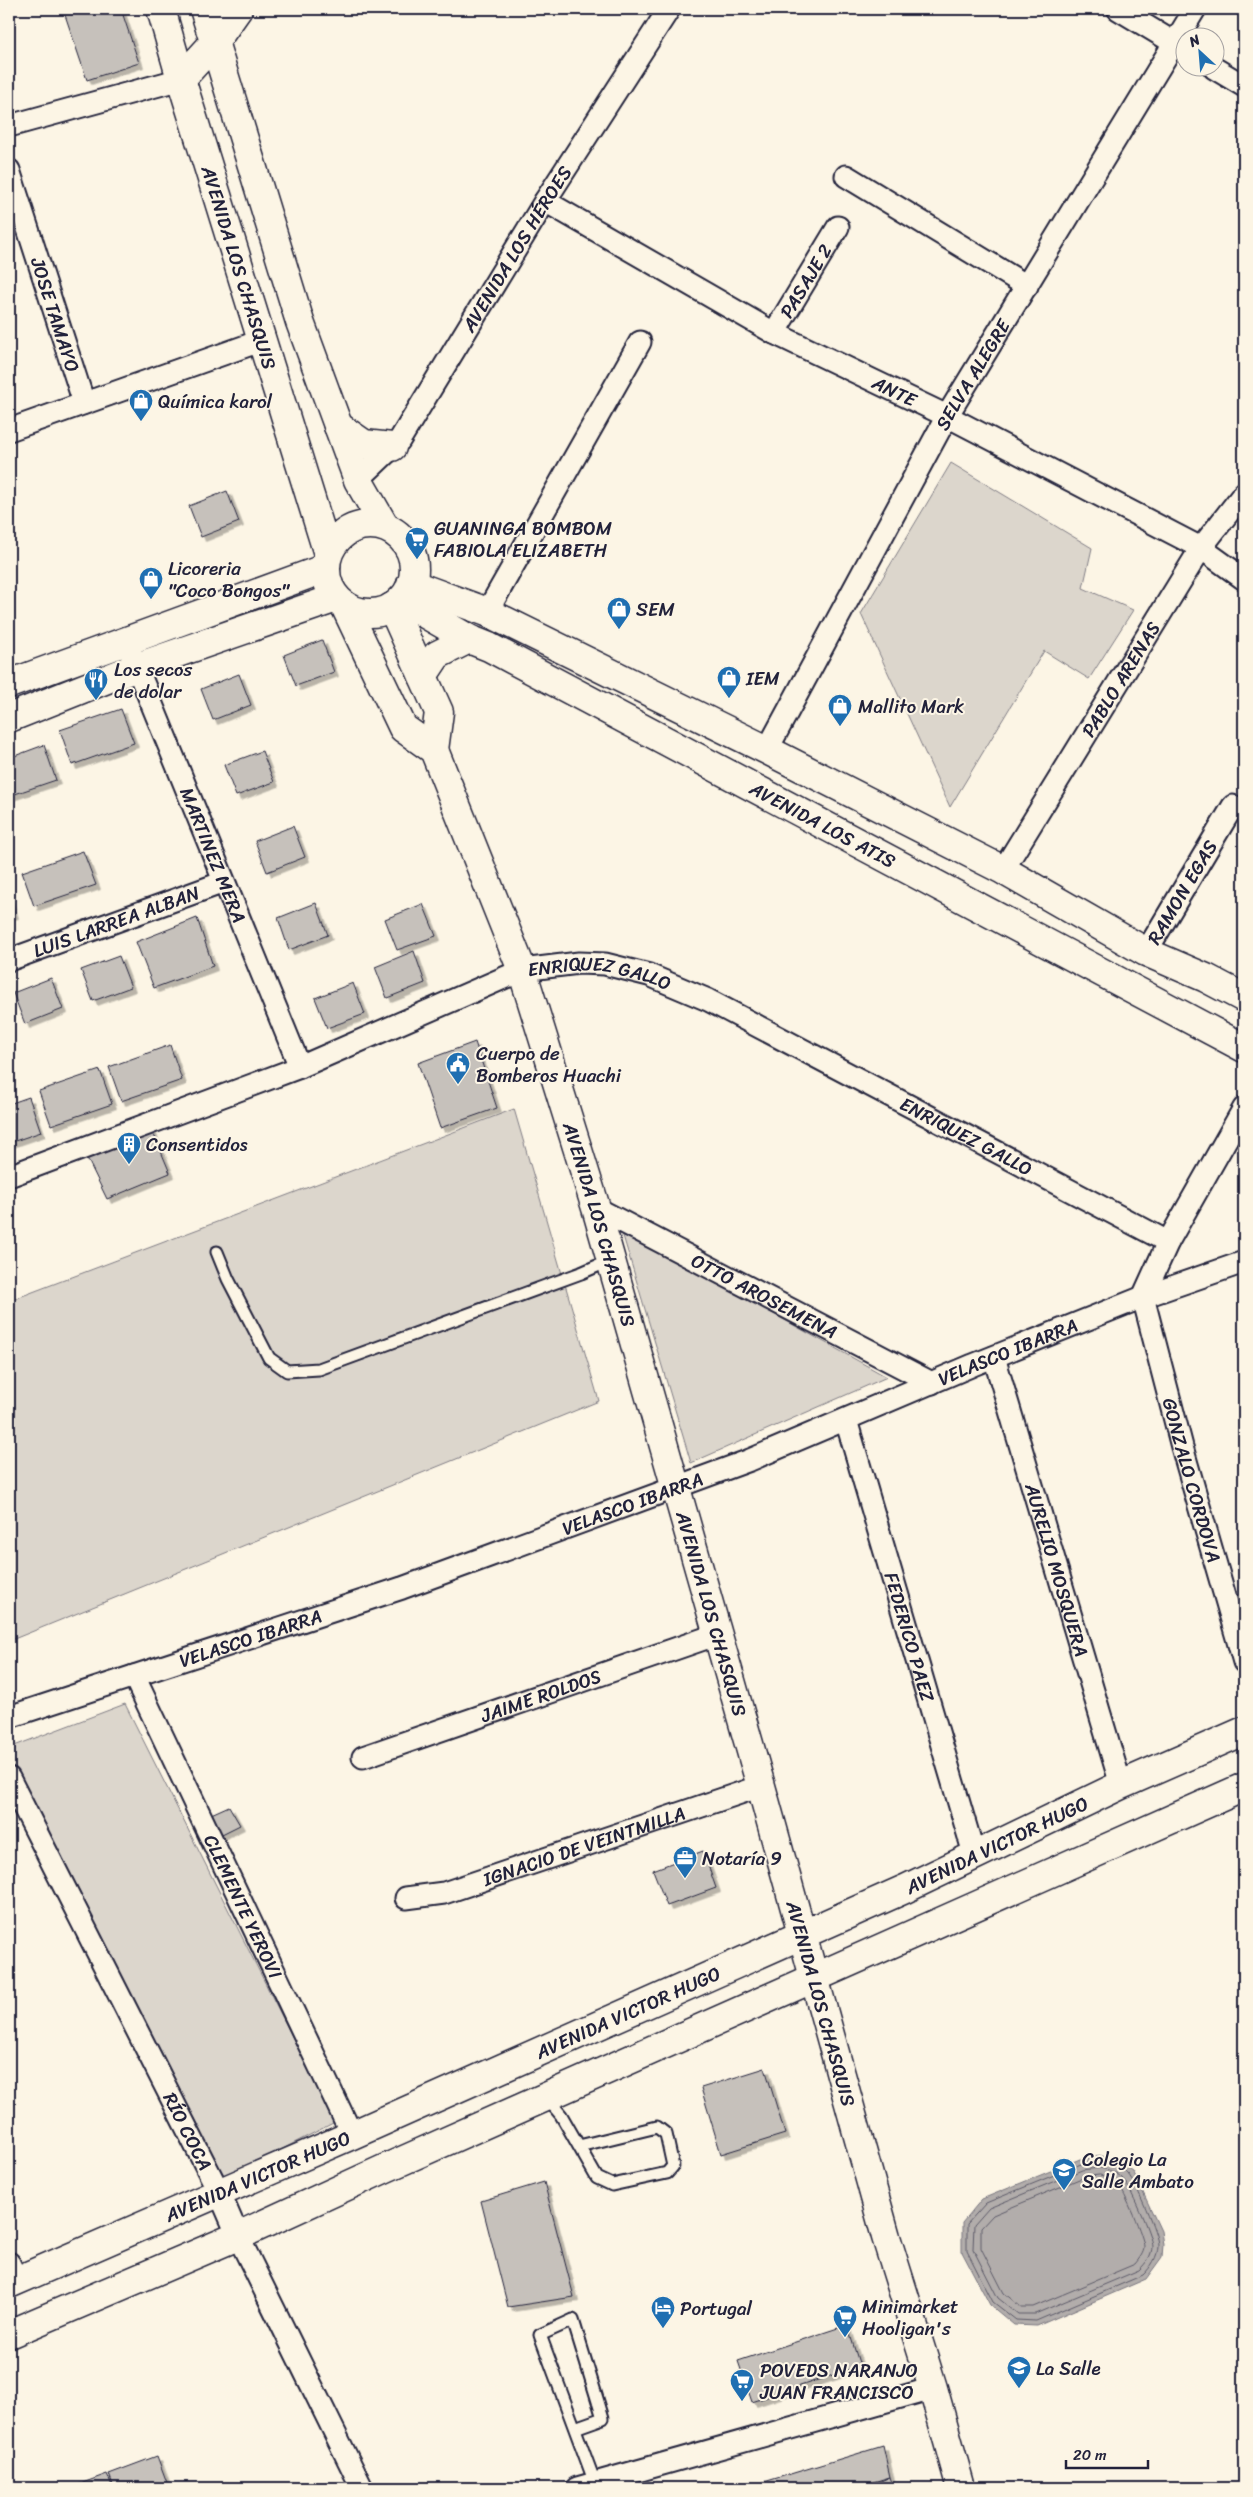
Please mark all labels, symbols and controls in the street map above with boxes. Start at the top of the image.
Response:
text: N [1184,27,1205,55]
north arrow [1176,28,1226,78]
street label: AVENIDA LOS HÉROES [452,159,581,340]
street label: AVENIDA LOS CHASQUIS [191,160,286,374]
street label: PASAJE 2 [771,237,841,325]
street label: JOSE TAMAYO [21,252,89,377]
street label: SELVA ALEGRE [926,311,1020,436]
street label: ANTE [865,366,924,417]
place label: Química karol [158,385,273,418]
shop icon: Química karol [128,388,154,422]
place label: GUANINGA BOMBOM FABIOLA ELIZABETH [434,512,612,567]
supermarket icon: GUANINGA BOMBOM FABIOLA ELIZABETH [404,526,430,560]
place label: Licoreria "Coco Bongos" [168,552,290,607]
shop icon: Licoreria "Coco Bongos" [138,566,164,600]
place label: SEM [636,593,675,626]
shop icon: SEM [606,596,632,630]
street label: PABLO ARENAS [1072,615,1169,744]
place label: Los secos de dolar [114,653,193,708]
place label: IEM [745,662,780,695]
shop icon: IEM [716,665,742,699]
restaurant icon: Los secos de dolar [83,667,109,701]
place label: Mallito Mark [858,690,964,723]
shop icon: Mallito Mark [827,693,853,727]
street label: AVENIDA LOS ATIS [743,772,902,877]
street label: MARTINEZ MERA [170,782,255,928]
street label: RAMON EGAS [1138,833,1227,951]
street label: LUIS LARREA ALBAN [28,876,205,967]
street label: ENRIQUEZ GALLO [526,947,677,1000]
place label: Cuerpo de Bomberos Huachi [476,1037,622,1092]
public building icon: Cuerpo de Bomberos Huachi [445,1051,471,1085]
street label: ENRIQUEZ GALLO [894,1088,1039,1185]
street label: AVENIDA LOS CHASQUIS [553,1117,645,1331]
place label: Consentidos [146,1128,248,1161]
building icon: Consentidos [116,1131,142,1165]
street label: OTTO AROSEMENA [685,1244,843,1348]
street label: VELASCO IBARRA [933,1309,1083,1395]
street label: GONZALO CORDOVA [1153,1394,1230,1566]
street label: VELASCO IBARRA [557,1463,708,1545]
street label: AURELIO MOSQUERA [1015,1478,1098,1661]
street label: AVENIDA LOS CHASQUIS [666,1506,756,1720]
street label: FEDERICO PAEZ [875,1568,944,1706]
street label: VELASCO IBARRA [175,1599,326,1677]
street label: JAIME ROLDOS [475,1660,605,1732]
street label: AVENIDA VICTOR HUGO [899,1787,1094,1904]
street label: IGNACIO DE VEINTMILLA [478,1797,690,1896]
street label: CLEMENTE YEROVI [194,1829,292,1985]
place label: Notaría 9 [702,1842,782,1875]
office icon: Notaría 9 [672,1845,698,1879]
street label: AVENIDA LOS CHASQUIS [776,1896,865,2110]
street label: AVENIDA VICTOR HUGO [529,1957,726,2069]
street label: RÍO COCA [154,2086,221,2176]
street label: AVENIDA VICTOR HUGO [159,2122,356,2232]
place label: Colegio La Salle Ambato [1082,2143,1194,2198]
school or university icon: Colegio La Salle Ambato [1051,2157,1077,2191]
place label: Minimarket Hooligan's [862,2290,958,2345]
place label: Portugal [680,2292,753,2325]
hotel icon: Portugal [650,2295,676,2329]
supermarket icon: Minimarket Hooligan's [832,2304,858,2338]
place label: La Salle [1036,2352,1101,2385]
place label: POVEDS NARANJO JUAN FRANCISCO [759,2354,918,2409]
school or university icon: La Salle [1006,2355,1032,2389]
supermarket icon: POVEDS NARANJO JUAN FRANCISCO [729,2368,755,2402]
scale bar [1066,2437,1148,2469]
text: 20 m [1073,2442,1107,2468]

